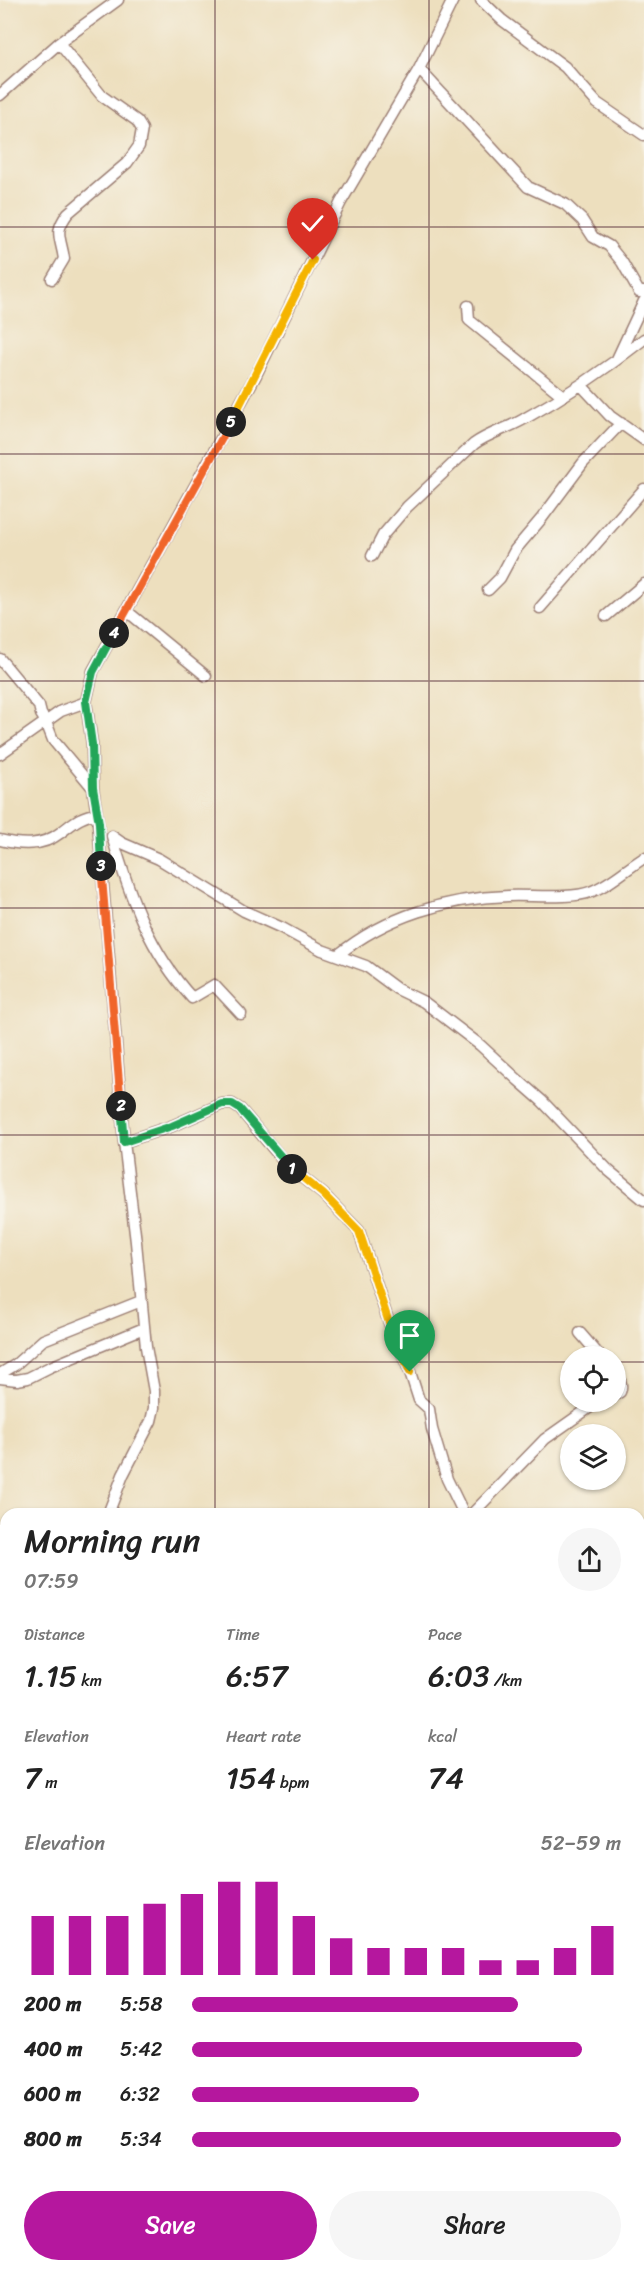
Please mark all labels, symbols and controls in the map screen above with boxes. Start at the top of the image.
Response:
pin [287,198,338,260]
icon: check [296,207,329,240]
pin: 5 [216,407,246,437]
text: 5 [226,407,236,436]
pin: 4 [99,618,129,648]
text: 4 [109,618,119,647]
pin: 3 [86,851,116,881]
text: 3 [97,851,105,880]
pin: 2 [106,1091,136,1121]
text: 2 [116,1091,126,1120]
pin: 1 [277,1154,307,1184]
text: 1 [289,1154,295,1183]
pin [384,1310,435,1372]
icon: arrive [393,1319,426,1352]
map controls [560,1346,626,1490]
button: locate [560,1346,626,1412]
button: layers [560,1424,626,1490]
text: Morning run [24,1512,200,1570]
button: share [558,1528,621,1591]
text: 07:59 [24,1564,79,1599]
text: Distance [24,1620,85,1649]
text: Time [226,1620,260,1649]
text: Pace [428,1620,462,1649]
text: 1.15 [24,1649,77,1703]
text: 6:57 [226,1649,288,1703]
text: 6:03 [428,1649,490,1703]
text: km [77,1666,102,1695]
text: /km [490,1666,522,1695]
text: Elevation [24,1722,89,1751]
text: Heart rate [226,1722,301,1751]
text: kcal [428,1722,457,1751]
text: 7 [24,1751,41,1805]
text: 154 [226,1751,276,1805]
text: 74 [428,1751,464,1805]
text: m [41,1768,58,1797]
text: bpm [276,1768,310,1797]
text: Elevation [24,1826,105,1861]
text: 52–59 m [541,1826,621,1861]
text: 200 m [24,1987,81,2022]
text: 5:58 [120,1987,163,2022]
text: 400 m [24,2032,82,2067]
text: 5:42 [120,2032,162,2067]
text: 600 m [24,2077,81,2112]
text: 6:32 [120,2077,160,2112]
text: 800 m [24,2122,82,2157]
text: 5:34 [120,2122,162,2157]
button: Save [24,2191,317,2260]
button: Share [329,2191,621,2260]

